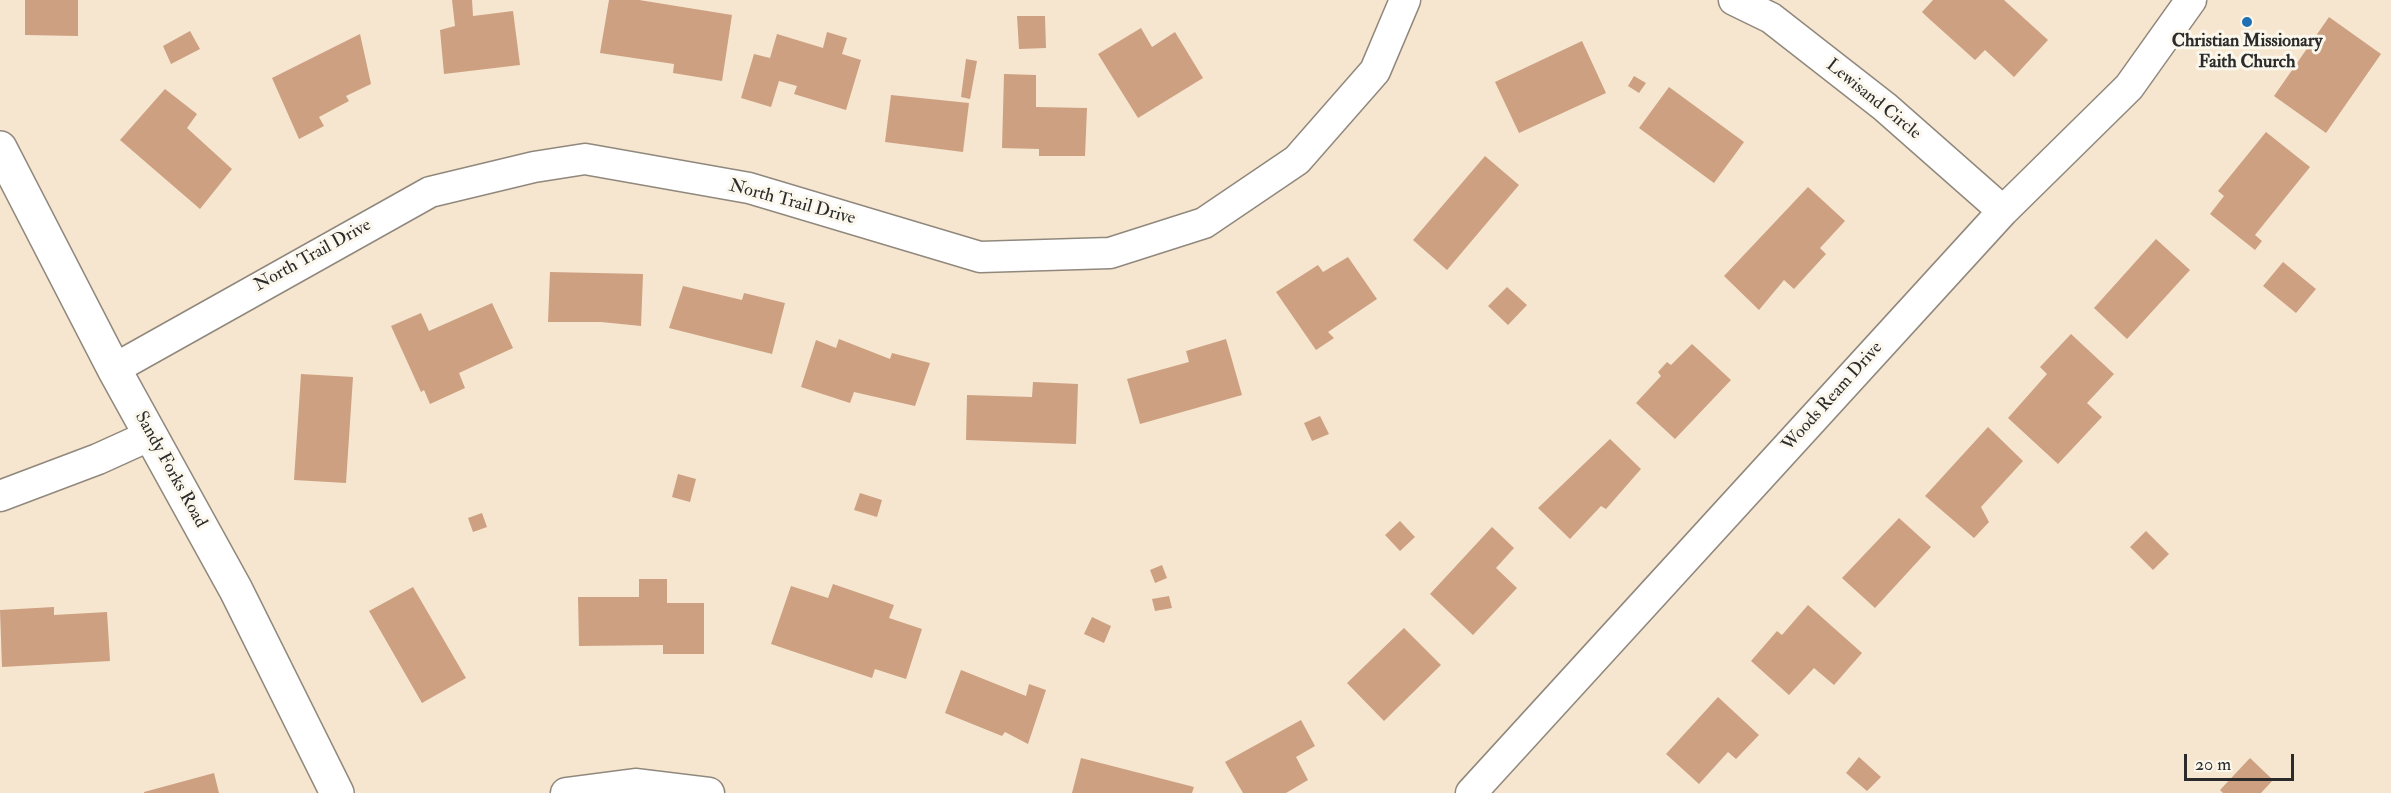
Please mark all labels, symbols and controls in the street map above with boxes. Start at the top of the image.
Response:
marker: Christian Missionary Faith Church [2240,15,2254,29]
place label: Christian Missionary Faith Church [2172,31,2322,74]
street label: Lewisand Circle [1821,55,1925,145]
street label: North Trail Drive [726,176,858,230]
street label: North Trail Drive [251,215,375,297]
street label: Woods Ream Drive [1778,338,1888,456]
street label: Sandy Forks Road [129,408,211,532]
scale bar [2187,742,2296,780]
text: 20 m [2195,753,2231,776]

